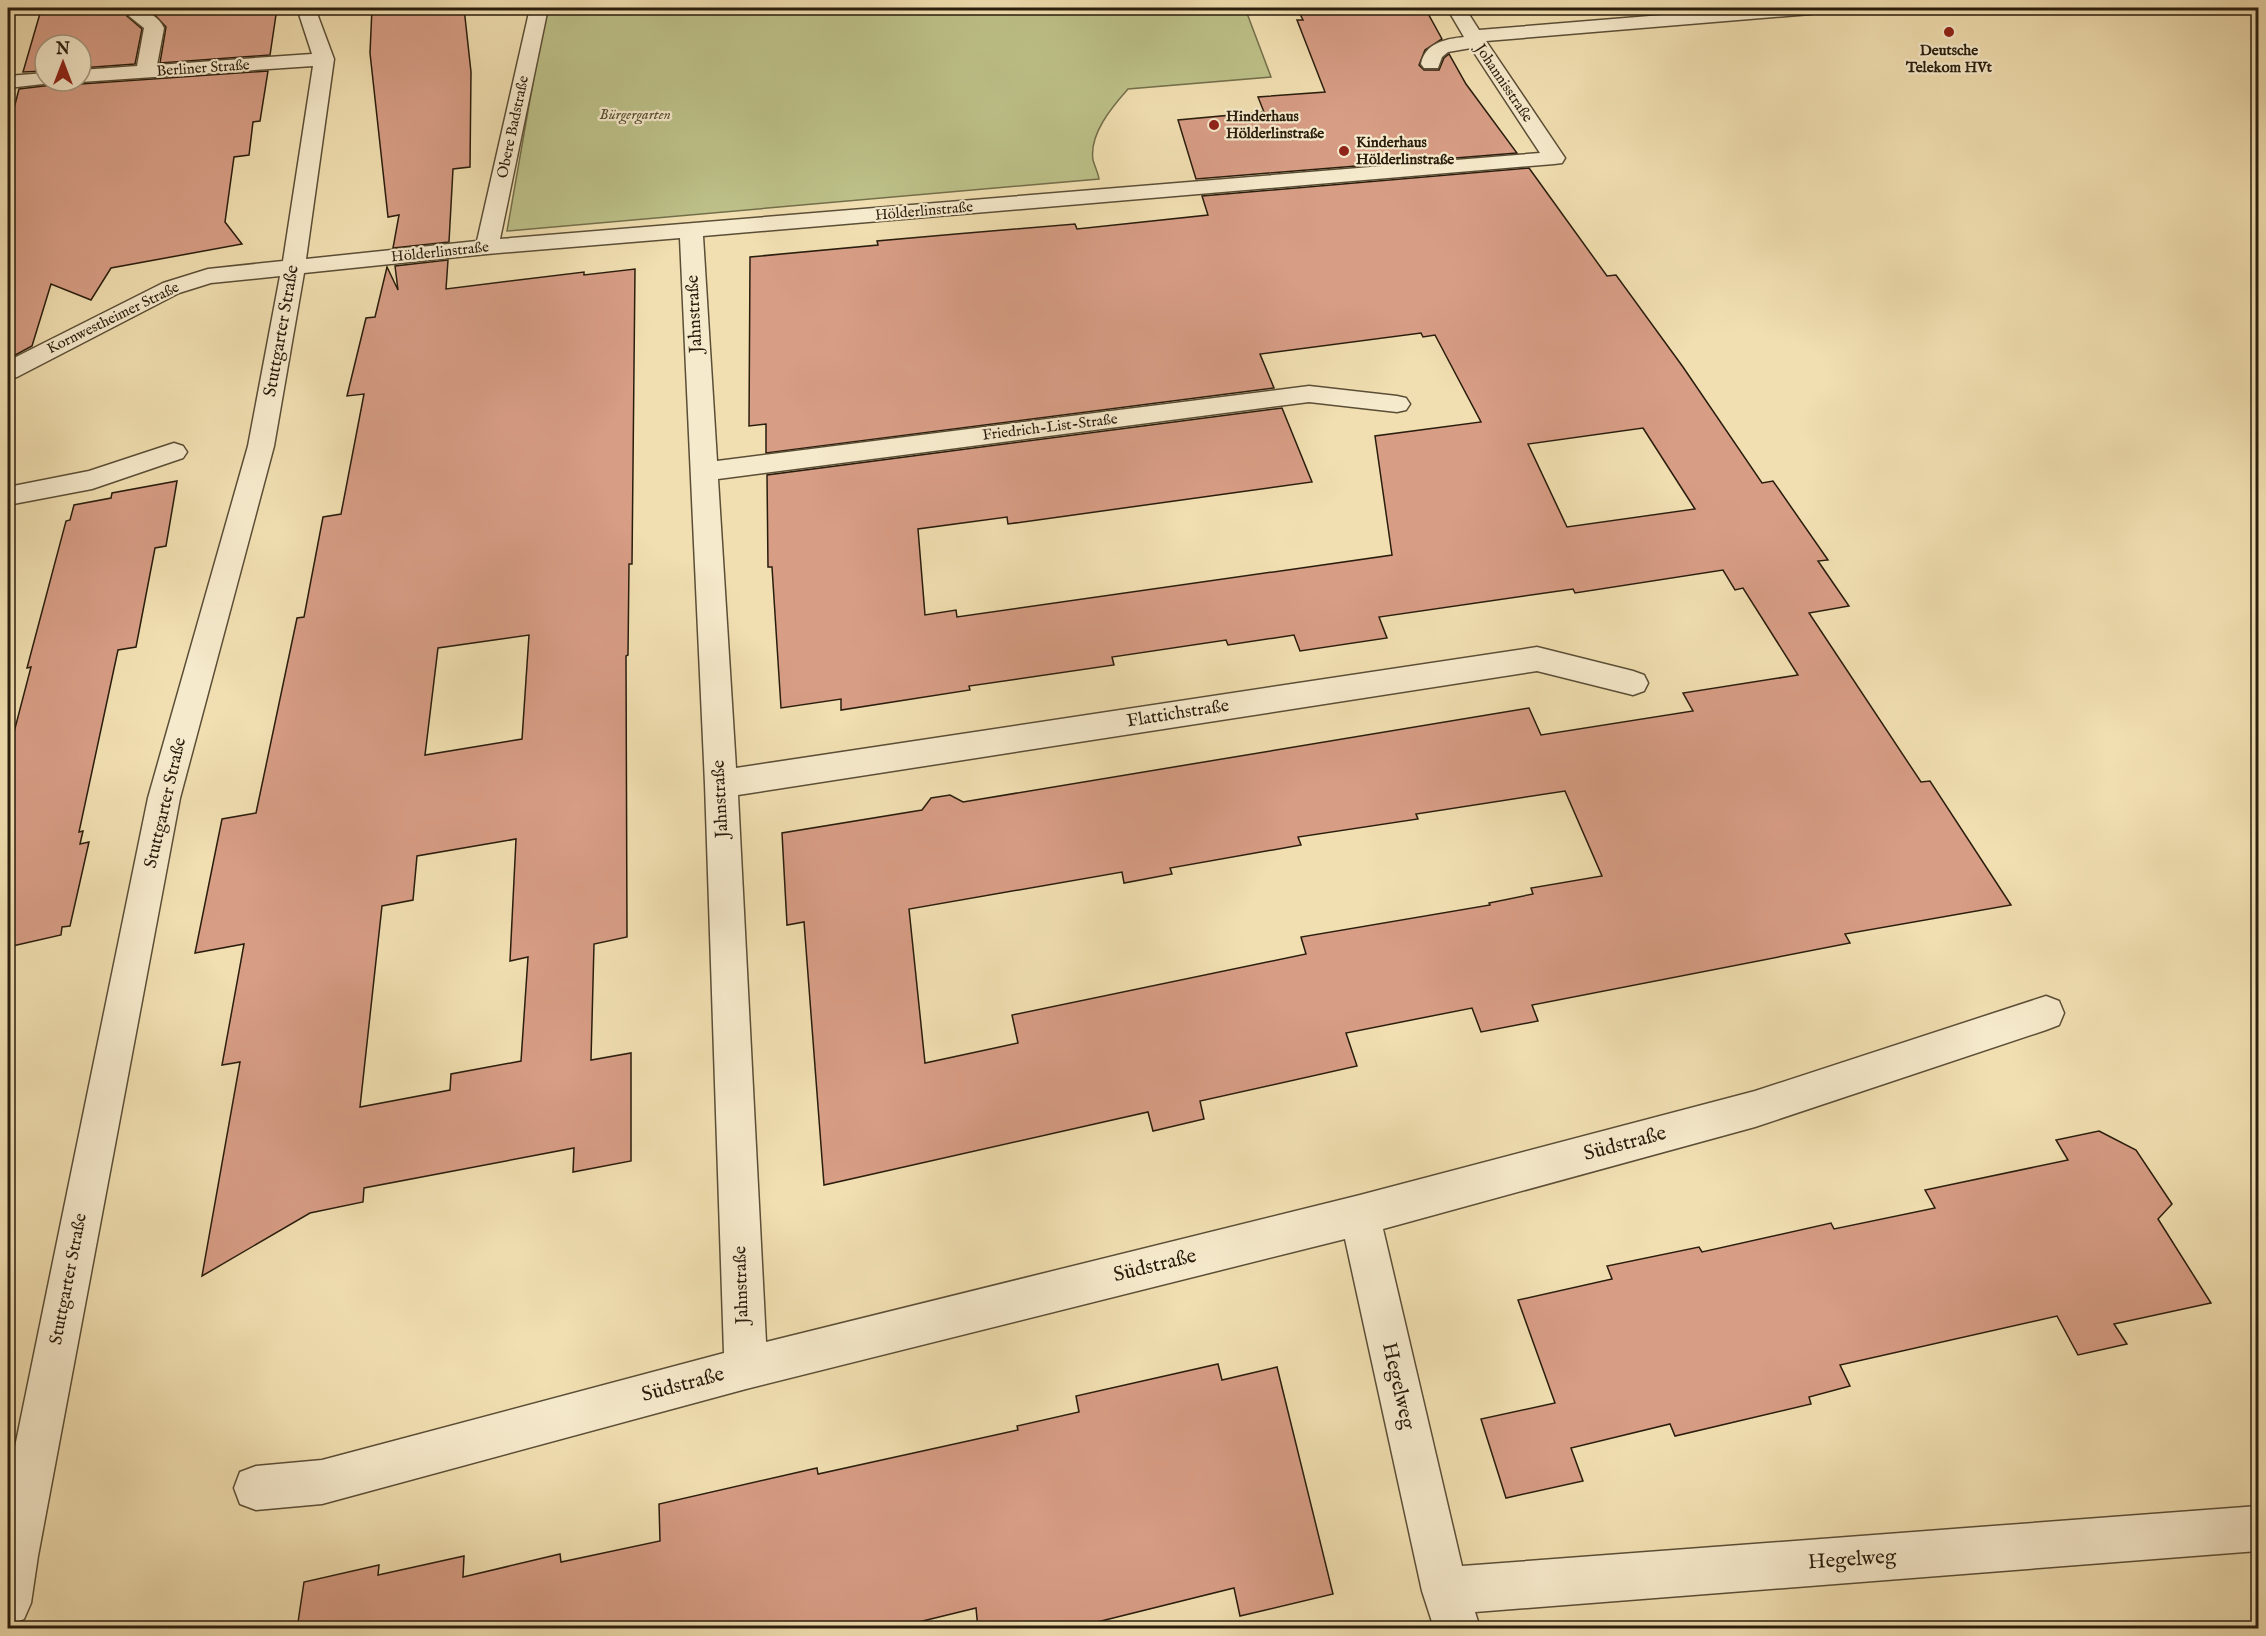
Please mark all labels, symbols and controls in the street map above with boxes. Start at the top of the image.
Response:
marker: Deutsche Telekom HVt [1942,25,1956,39]
north arrow [33,33,93,93]
street label: Johannisstraße [1470,39,1537,126]
text: N [55,40,70,60]
place label: Deutsche Telekom HVt [1905,41,1993,77]
street label: Berliner Straße [156,55,250,81]
street label: Obere Badstraße [493,74,533,180]
park label: Bürgergarten [599,105,671,125]
place label: Hinderhaus Hölderlinstraße [1226,107,1324,143]
marker: Hinderhaus Hölderlinstraße [1207,118,1221,132]
place label: Kinderhaus Hölderlinstraße [1356,133,1454,169]
marker: Kinderhaus Hölderlinstraße [1337,144,1351,158]
street label: Hölderlinstraße [874,197,974,225]
street label: Hölderlinstraße [390,237,490,267]
street label: Stuttgarter Straße [259,263,305,399]
street label: Jahnstraße [681,274,709,356]
street label: Kornwestheimer Straße [44,278,182,358]
street label: Friedrich-List-Straße [981,409,1119,445]
street label: Flattichstraße [1125,695,1231,733]
street label: Stuttgarter Straße [140,735,192,871]
street label: Jahnstraße [707,759,735,841]
street label: Südstraße [1581,1120,1670,1168]
street label: Stuttgarter Straße [45,1211,93,1347]
street label: Südstraße [1111,1243,1200,1289]
street label: Jahnstraße [729,1245,755,1327]
street label: Hegelweg [1375,1340,1421,1433]
street label: Südstraße [639,1361,728,1409]
street label: Hegelweg [1807,1543,1898,1577]

